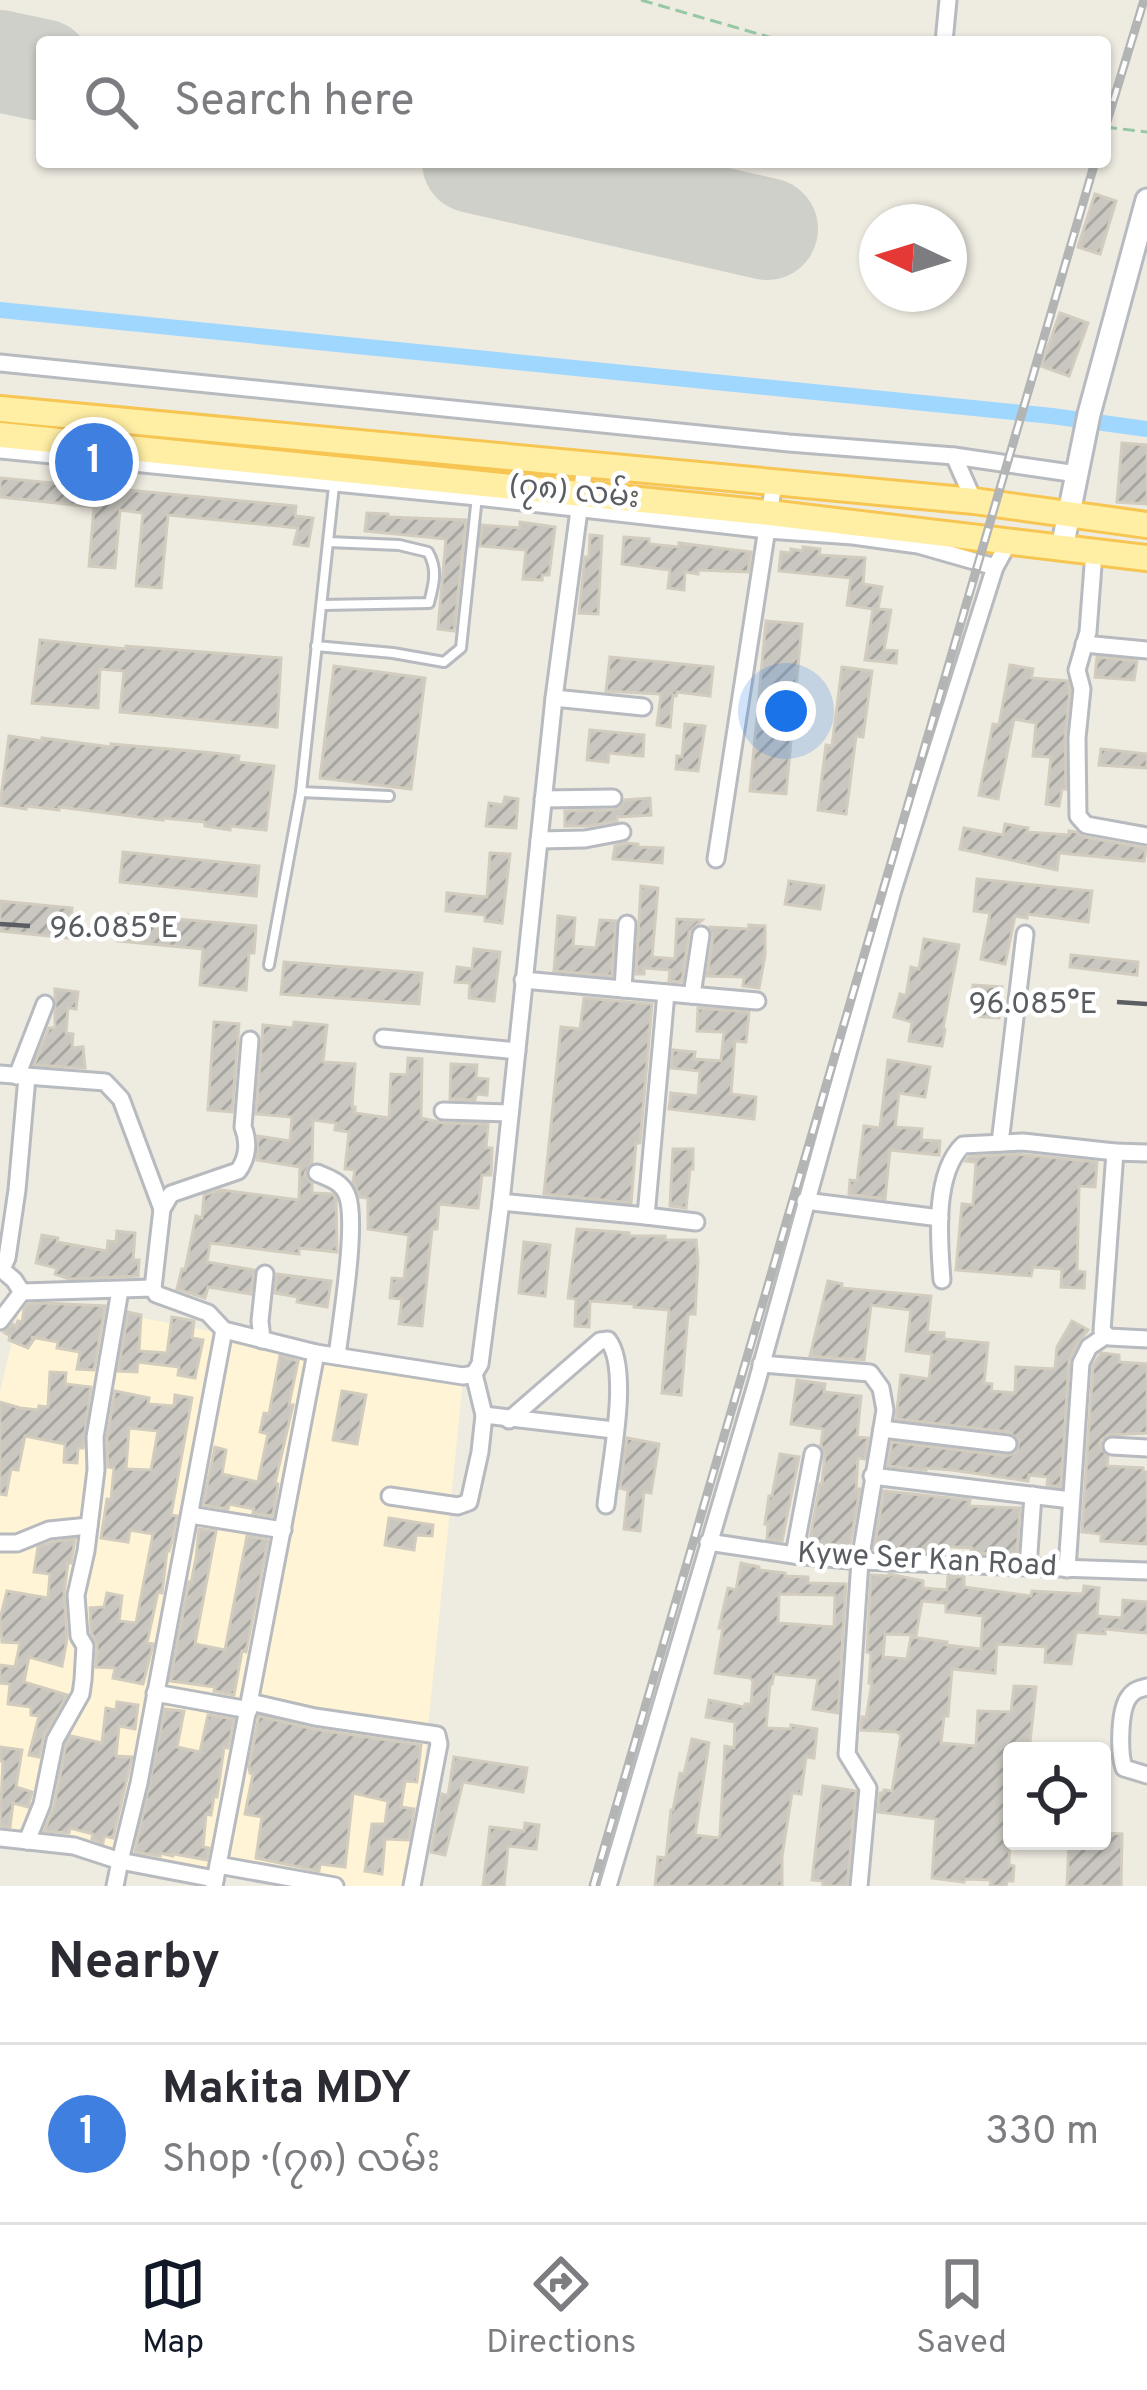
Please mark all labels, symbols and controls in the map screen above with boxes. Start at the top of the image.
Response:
search box [36,36,1111,168]
icon: search [78,69,144,135]
text: Search here [174,74,414,131]
north arrow [859,204,967,312]
pin: 1 [55,417,133,507]
street label: (၇၈) လမ်း [506,462,642,522]
your location [756,681,816,741]
text: 96.085°E [49,911,179,948]
text: 96.085°E [968,987,1098,1024]
street label: Kywe Ser Kan Road [796,1536,1058,1586]
map controls [1003,1742,1111,1850]
button: locate [1003,1742,1111,1850]
text: Nearby [48,1932,220,1997]
text: Makita MDY [162,2062,412,2119]
text: 1 [79,2109,95,2158]
text: 330 m [985,2109,1099,2158]
text: Shop · (၇၈) လမ်း [162,2137,440,2186]
tab: Map [140,2251,206,2365]
tab: Directions [486,2251,636,2365]
tab: Saved [916,2251,1007,2365]

